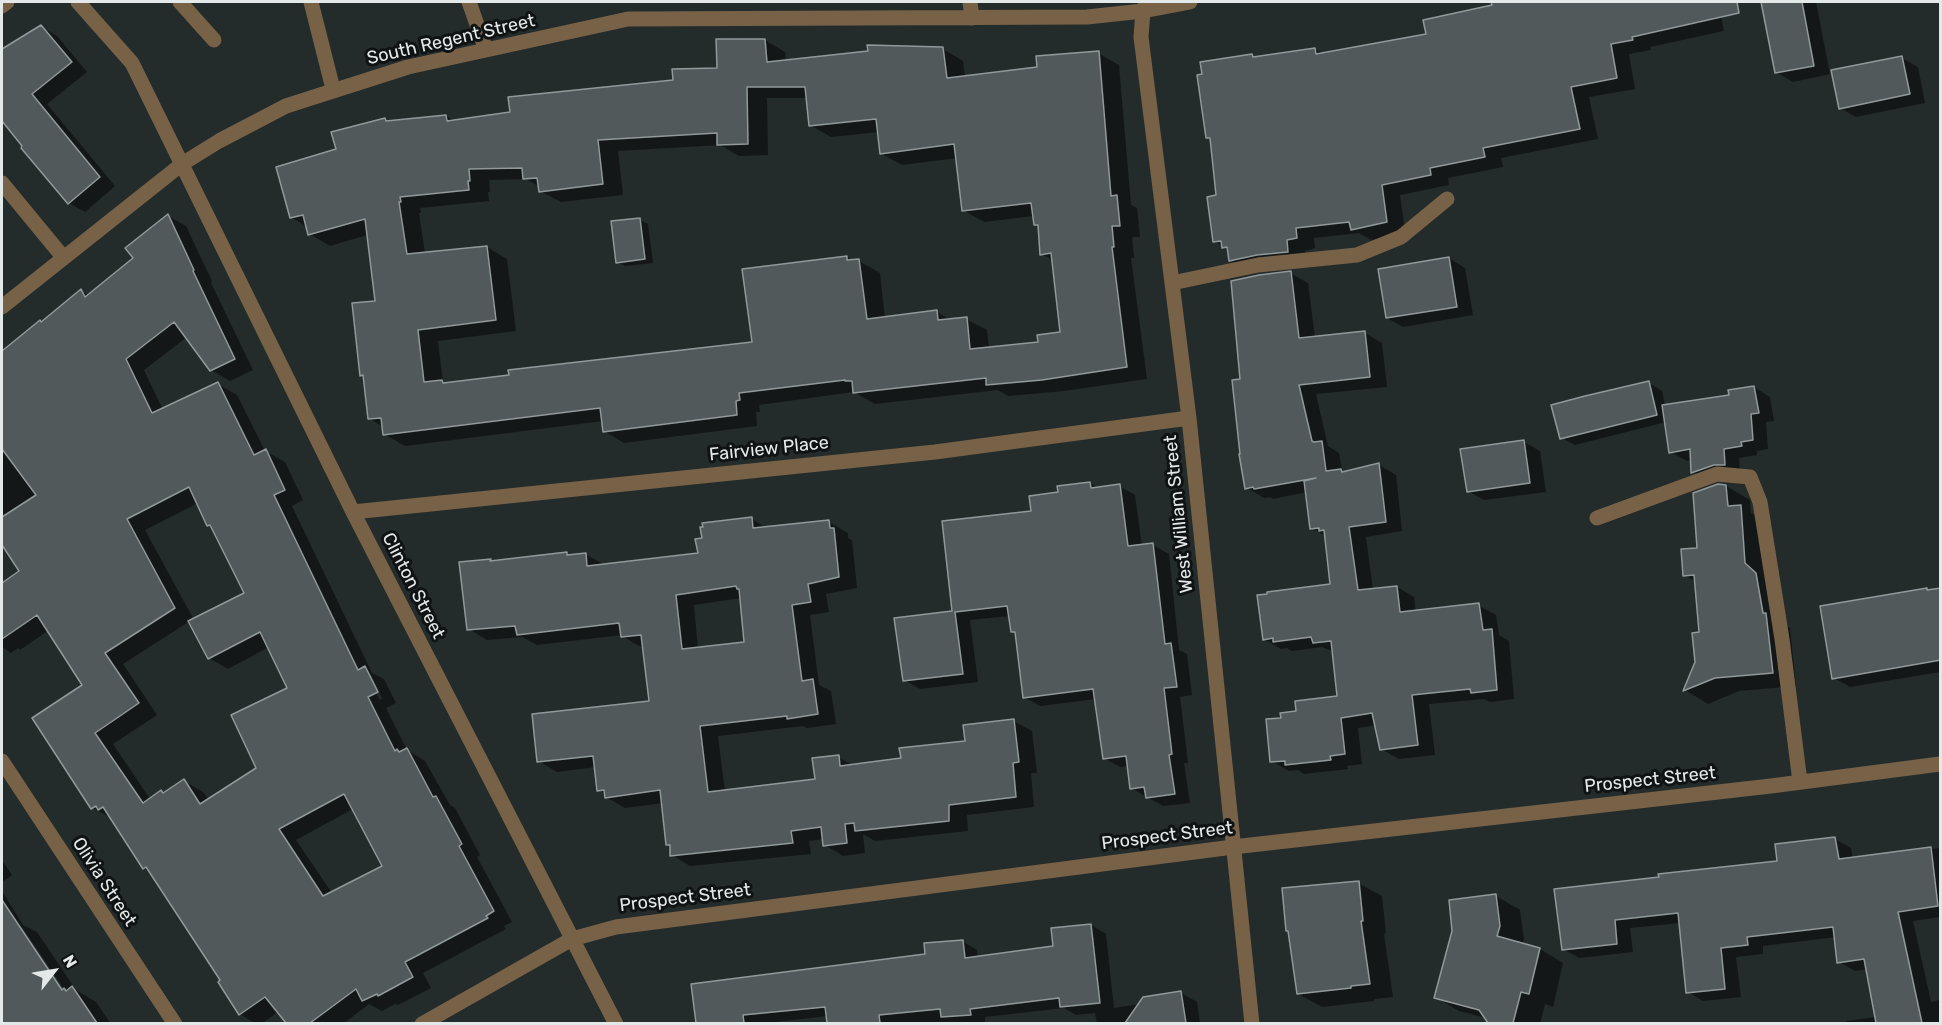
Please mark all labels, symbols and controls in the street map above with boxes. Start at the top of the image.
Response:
street label: South Regent Street [365,10,537,70]
street label: Fairview Place [708,432,830,466]
street label: West William Street [1160,434,1198,594]
street label: Clinton Street [377,529,449,643]
street label: Prospect Street [1583,762,1717,798]
street label: Prospect Street [1100,817,1234,855]
street label: Olivia Street [67,834,141,930]
street label: Prospect Street [618,879,752,917]
north arrow [24,941,84,1001]
text: N [59,952,81,971]

